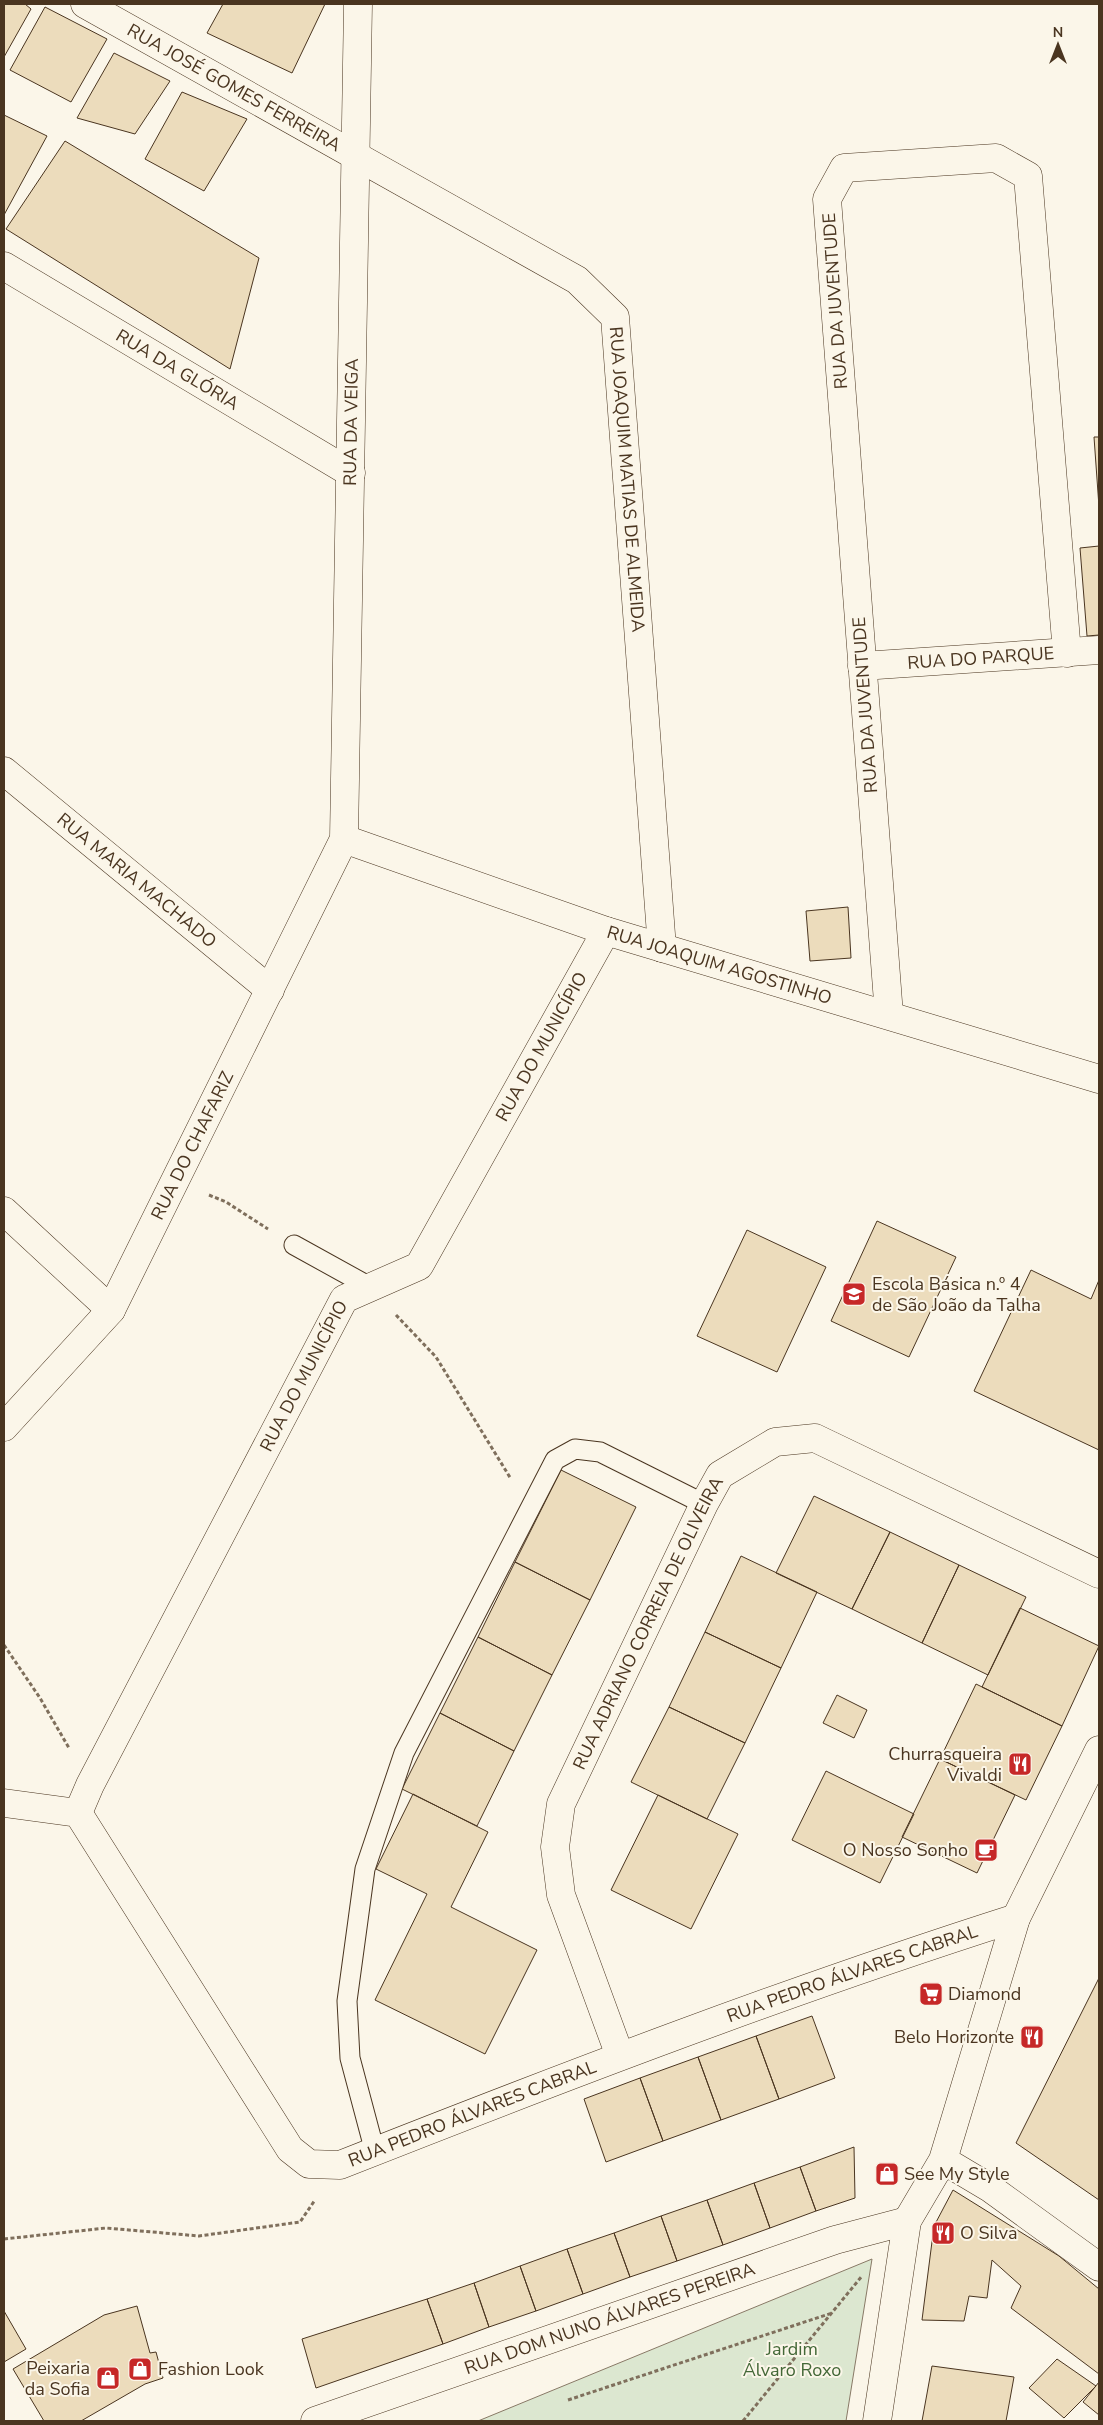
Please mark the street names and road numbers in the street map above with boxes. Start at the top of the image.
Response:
street label: RUA JOSÉ GOMES FERREIRA [123,18,345,157]
street label: RUA DA JUVENTUDE [817,212,853,390]
street label: RUA DA GLÓRIA [111,323,244,416]
street label: RUA JOAQUIM MATIAS DE ALMEIDA [604,326,650,633]
street label: RUA DA VEIGA [338,358,364,486]
street label: RUA DA JUVENTUDE [847,616,883,794]
street label: RUA DO PARQUE [906,641,1055,675]
street label: RUA MARIA MACHADO [52,807,222,953]
street label: RUA JOAQUIM AGOSTINHO [604,920,835,1010]
street label: RUA DO MUNICÍPIO [490,968,593,1126]
street label: RUA DO CHAFARIZ [145,1067,239,1224]
street label: RUA DO MUNICÍPIO [254,1296,353,1456]
street label: RUA ADRIANO CORREIA DE OLIVEIRA [567,1472,729,1774]
street label: RUA PEDRO ÁLVARES CABRAL [723,1919,981,2028]
street label: RUA PEDRO ÁLVARES CABRAL [345,2055,600,2173]
street label: RUA DOM NUNO ÁLVARES PEREIRA [461,2257,758,2380]

